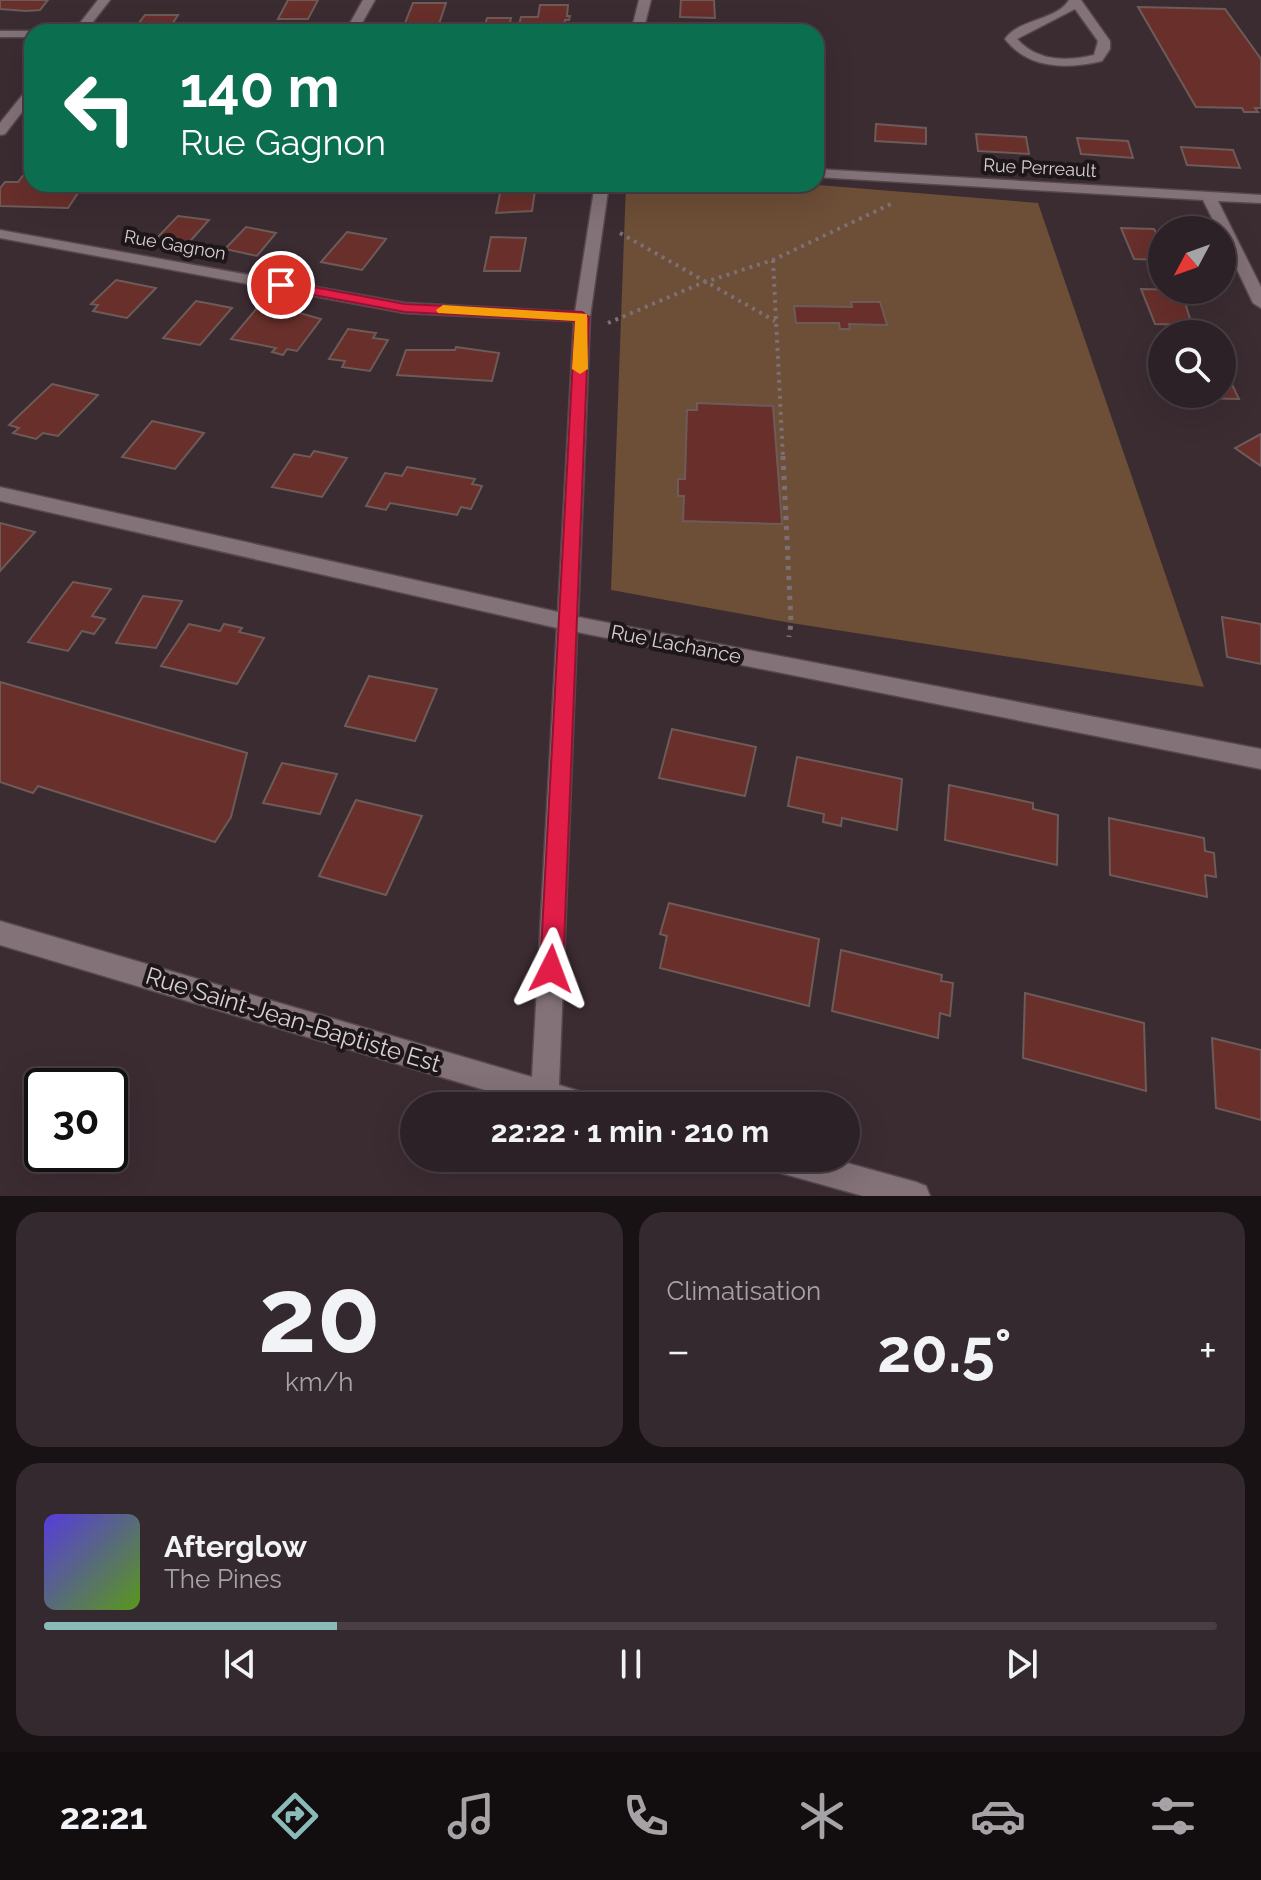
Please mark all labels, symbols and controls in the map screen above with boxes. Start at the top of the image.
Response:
text: 140 m [180,54,340,120]
icon: left [48,56,152,160]
text: Rue Gagnon [180,121,386,163]
street label: Rue Perreault [983,154,1097,181]
north arrow [1148,216,1236,304]
map controls [1148,216,1236,408]
street label: Rue Gagnon [123,225,228,264]
pin [247,251,315,319]
icon: arrive [259,263,303,307]
button: search [1148,320,1236,408]
street label: Rue Lachance [609,620,743,668]
position arrow [509,927,593,1011]
street label: Rue Saint-Jean-Baptiste Est [142,961,444,1078]
speed limit sign: 30 [24,1068,128,1172]
text: 22:22 · 1 min · 210 m [491,1114,769,1149]
text: 20 [258,1254,381,1376]
text: Climatisation [667,1276,821,1306]
text: 20.5° [877,1316,1012,1386]
text: − [667,1325,690,1376]
text: + [1199,1325,1217,1376]
text: km/h [285,1367,354,1397]
text: Afterglow [164,1529,307,1564]
text: The Pines [164,1564,282,1594]
icon: previous [218,1642,262,1686]
icon: pause [609,1642,653,1686]
icon: next [1000,1642,1044,1686]
icon: directions [267,1788,323,1844]
icon: music [443,1788,499,1844]
icon: phone [618,1788,674,1844]
icon: climate [794,1788,850,1844]
icon: car [970,1788,1026,1844]
icon: filters [1145,1788,1201,1844]
text: 22:21 [60,1795,147,1837]

